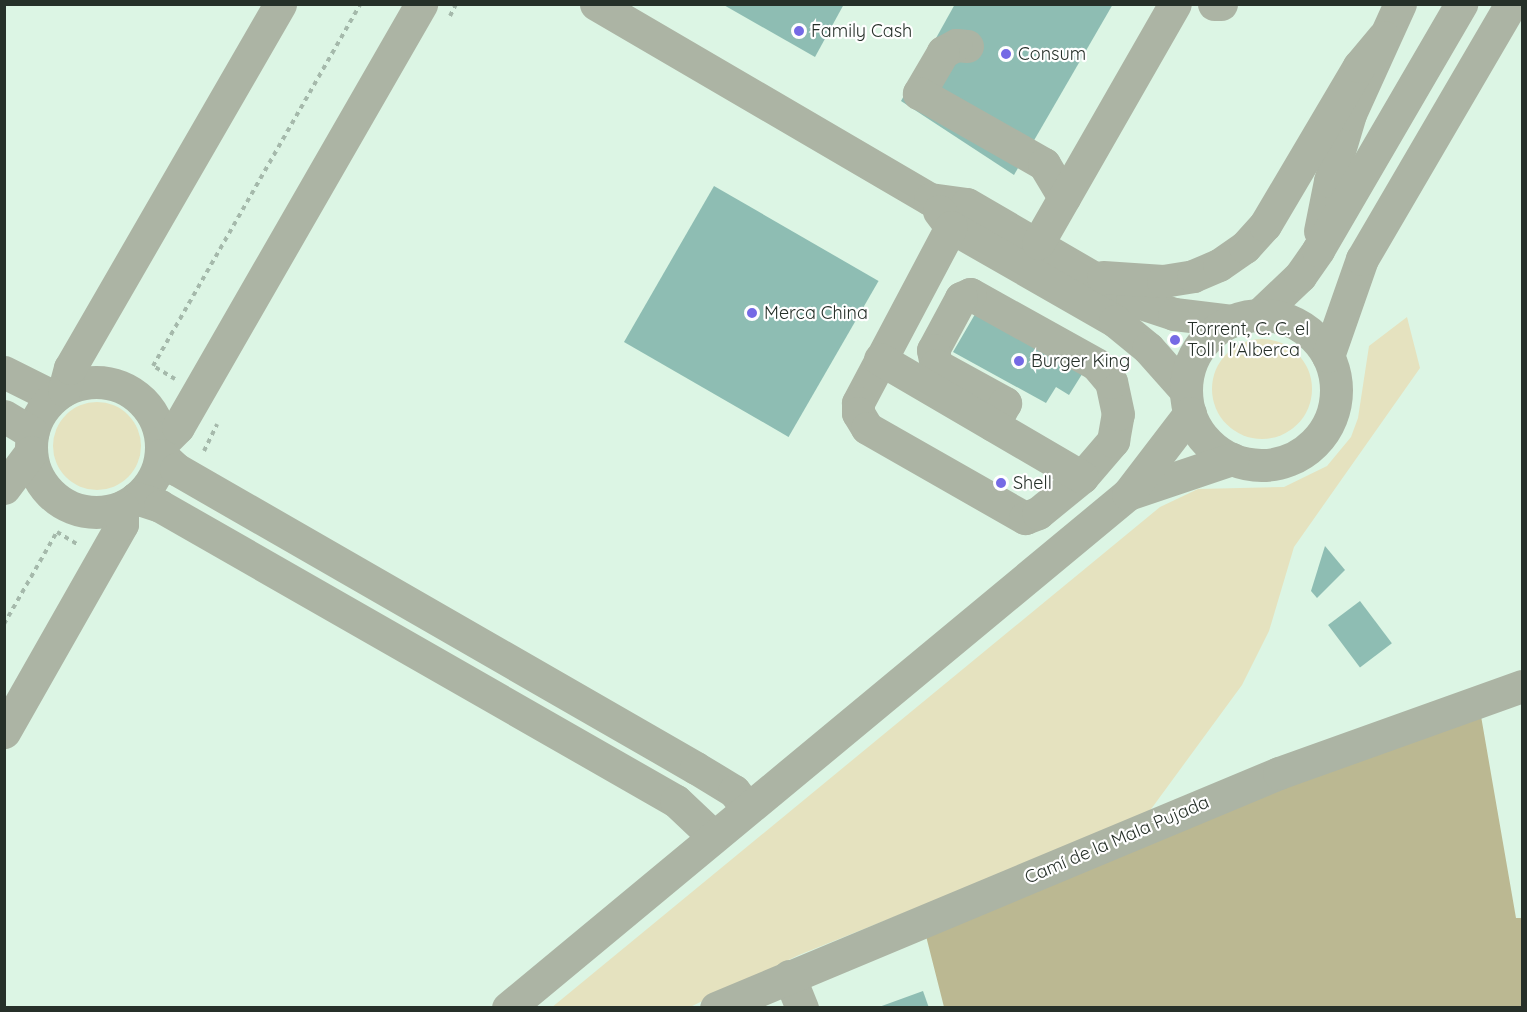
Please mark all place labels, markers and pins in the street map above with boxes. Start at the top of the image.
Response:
place label: Family Cash [811,20,912,42]
marker: Family Cash [792,24,806,38]
place label: Consum [1018,43,1086,65]
marker: Consum [999,47,1013,61]
place label: Merca China [764,302,868,324]
marker: Merca China [745,306,759,320]
place label: Torrent, C. C. el Toll i l'Alberca [1187,319,1309,362]
marker: Torrent, C. C. el Toll i l'Alberca [1168,333,1182,347]
place label: Burger King [1031,350,1130,372]
marker: Burger King [1012,354,1026,368]
place label: Shell [1013,472,1052,494]
marker: Shell [994,476,1008,490]

